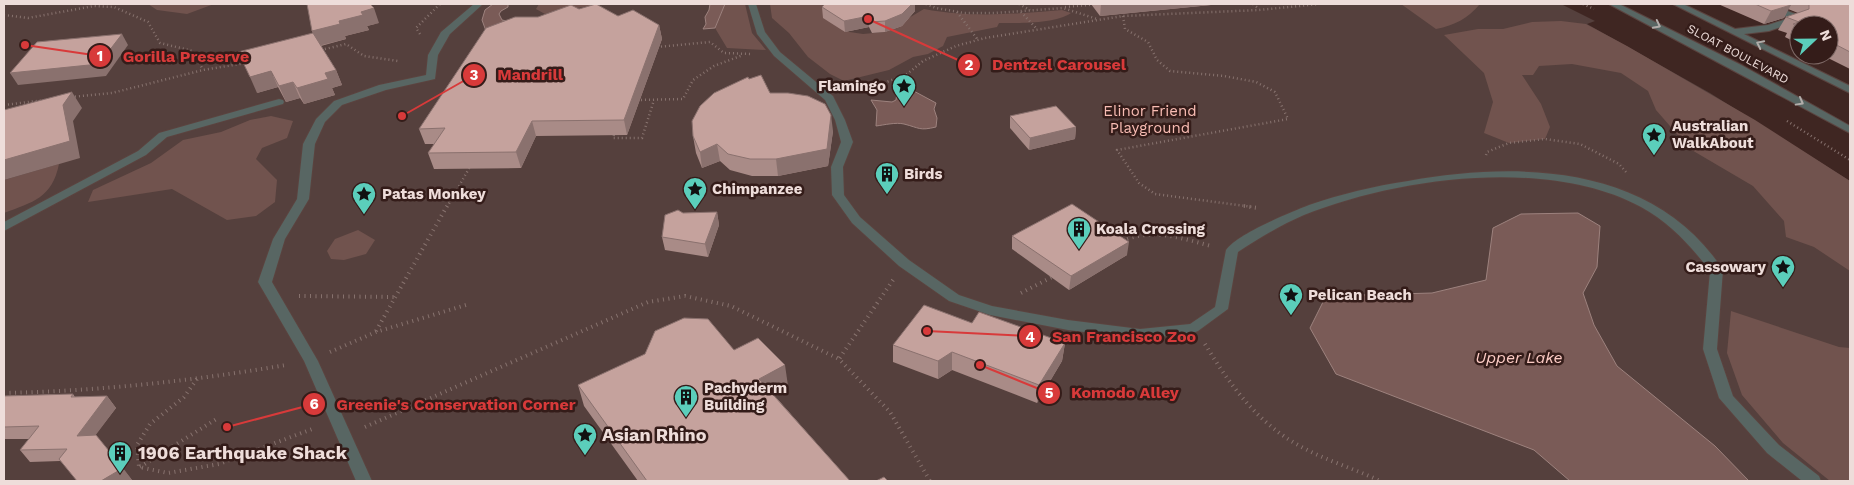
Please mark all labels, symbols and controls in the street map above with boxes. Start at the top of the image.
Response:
north arrow [1789,15,1839,65]
one-way arrow [1651,19,1660,29]
street label: SLOAT BOULEVARD [1685,21,1791,87]
text: N [1817,27,1835,43]
one-way arrow [1756,40,1765,50]
callout: Gorilla Preserve [88,41,259,72]
text: 1 [97,47,103,65]
text: Gorilla Preserve [123,47,249,66]
callout: Dentzel Carousel [957,49,1136,80]
text: Dentzel Carousel [992,55,1127,74]
text: 2 [965,56,974,74]
callout: Mandrill [462,59,573,90]
text: Mandrill [497,65,564,84]
text: 3 [470,66,479,84]
place icon: Flamingo [891,73,917,107]
place label: Flamingo [818,77,886,95]
one-way arrow [1795,95,1804,105]
park label: Elinor Friend Playground [1103,102,1197,137]
place label: Australian WalkAbout [1672,117,1754,152]
place icon: Australian WalkAbout [1641,122,1667,156]
building icon: Birds [874,161,900,195]
place label: Birds [904,165,942,183]
place icon: Chimpanzee [682,176,708,210]
place label: Chimpanzee [712,180,803,198]
place icon: Patas Monkey [351,181,377,215]
place label: Patas Monkey [382,185,486,203]
building icon: Koala Crossing [1066,216,1092,250]
place label: Koala Crossing [1096,220,1205,238]
place icon: Cassowary [1770,254,1796,288]
place label: Cassowary [1685,258,1767,276]
place icon: Pelican Beach [1278,282,1304,316]
place label: Pelican Beach [1308,286,1412,304]
callout: San Francisco Zoo [1017,321,1206,352]
text: San Francisco Zoo [1052,327,1196,346]
text: 4 [1025,328,1035,346]
water label: Upper Lake [1475,348,1563,367]
callout: Komodo Alley [1036,377,1189,408]
place label: Pachyderm Building [704,379,787,414]
text: Komodo Alley [1071,383,1180,402]
building icon: Pachyderm Building [673,384,699,418]
text: 5 [1045,384,1054,402]
callout: Greenie's Conservation Corner [301,389,586,420]
text: 6 [309,395,319,413]
text: Greenie's Conservation Corner [336,395,576,414]
place icon: Asian Rhino [572,422,598,456]
place label: Asian Rhino [602,424,707,445]
building icon: 1906 Earthquake Shack [107,440,133,474]
place label: 1906 Earthquake Shack [138,442,348,463]

